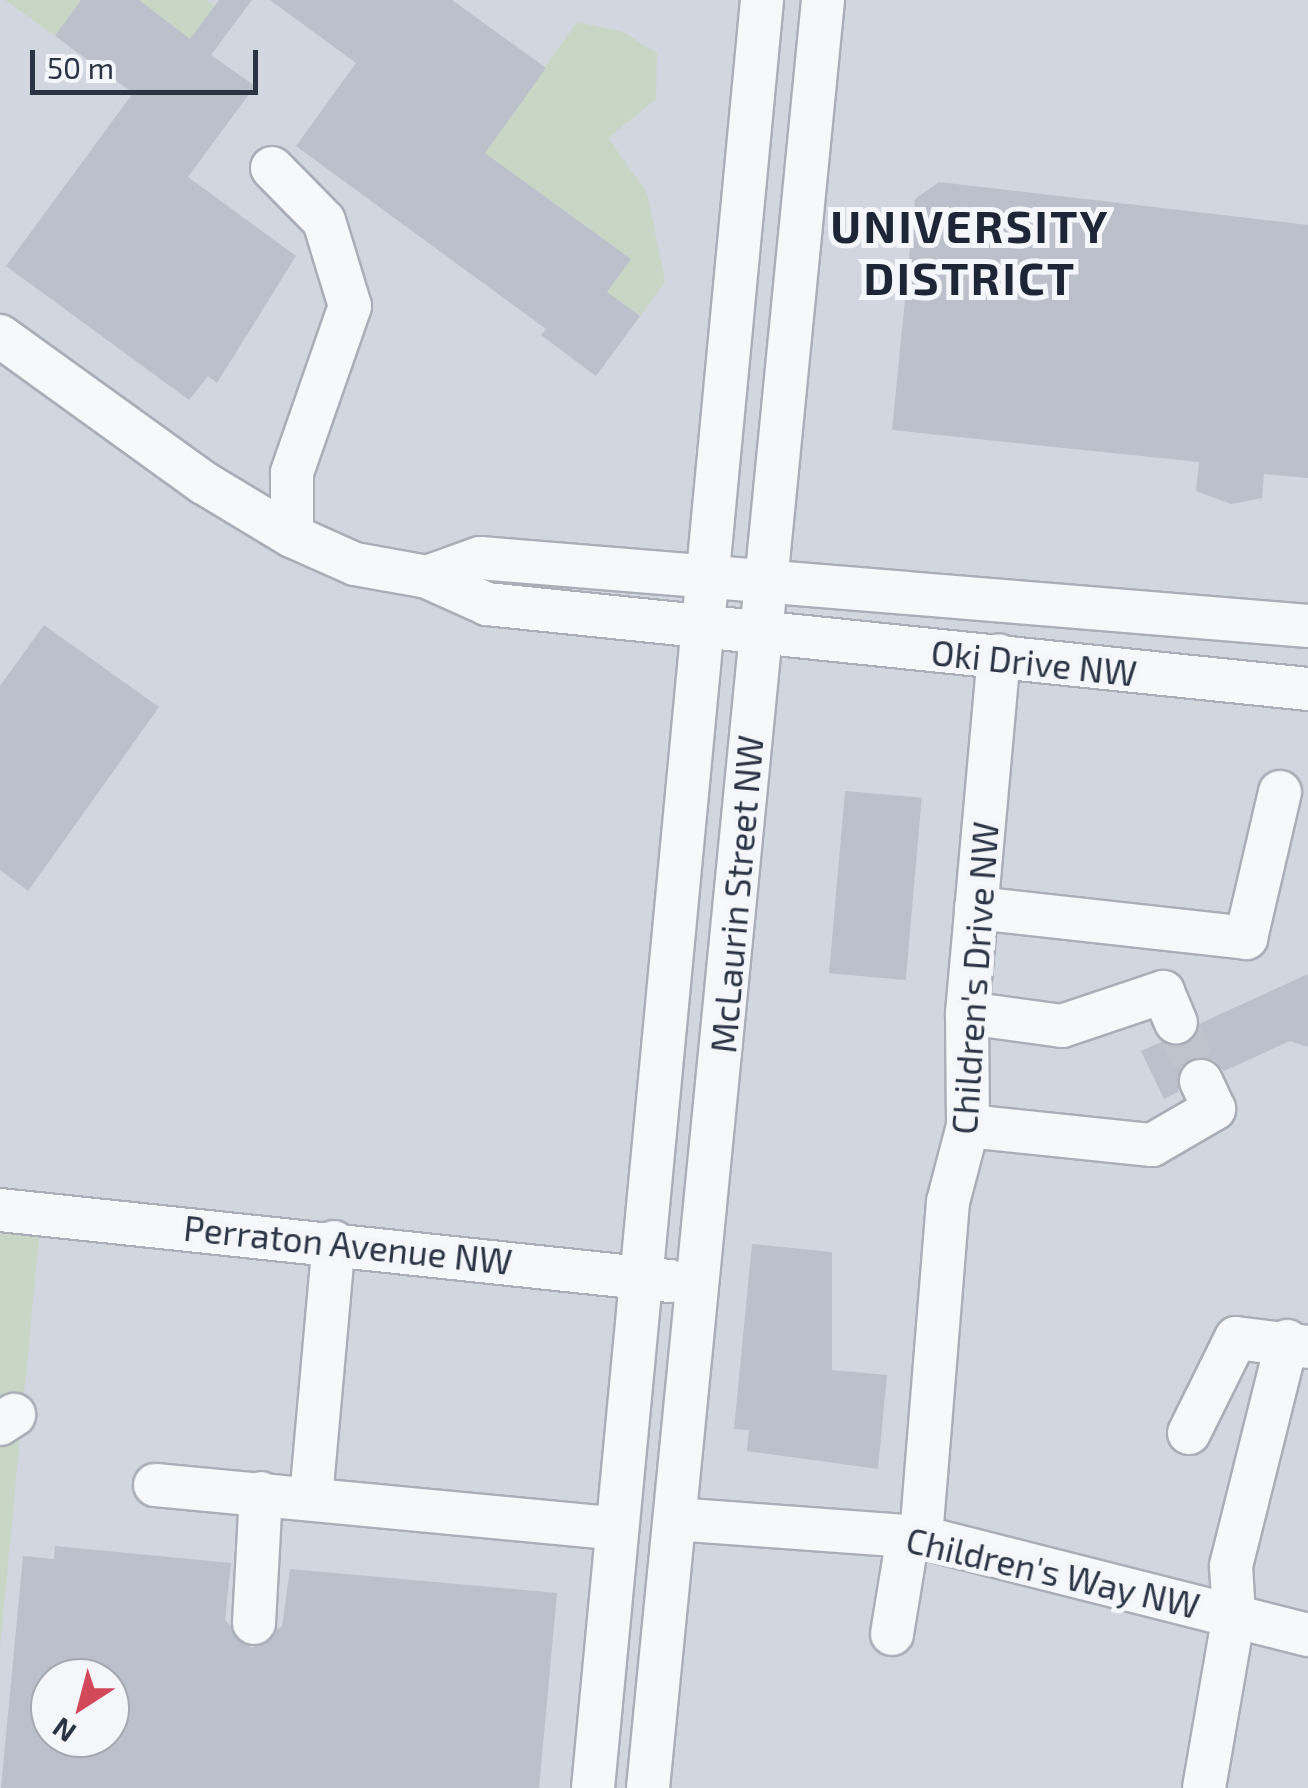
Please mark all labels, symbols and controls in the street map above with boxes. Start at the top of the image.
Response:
scale bar [35,30,262,92]
text: 50 m [47,49,114,85]
district label: UNIVERSITY DISTRICT [830,199,1110,305]
street label: Oki Drive NW [929,630,1139,694]
street label: McLaurin Street NW [701,733,771,1055]
street label: Children's Drive NW [942,820,1006,1136]
street label: Perraton Avenue NW [181,1206,515,1282]
street label: Children's Way NW [902,1518,1204,1626]
north arrow [30,1658,130,1758]
text: N [45,1711,82,1750]

